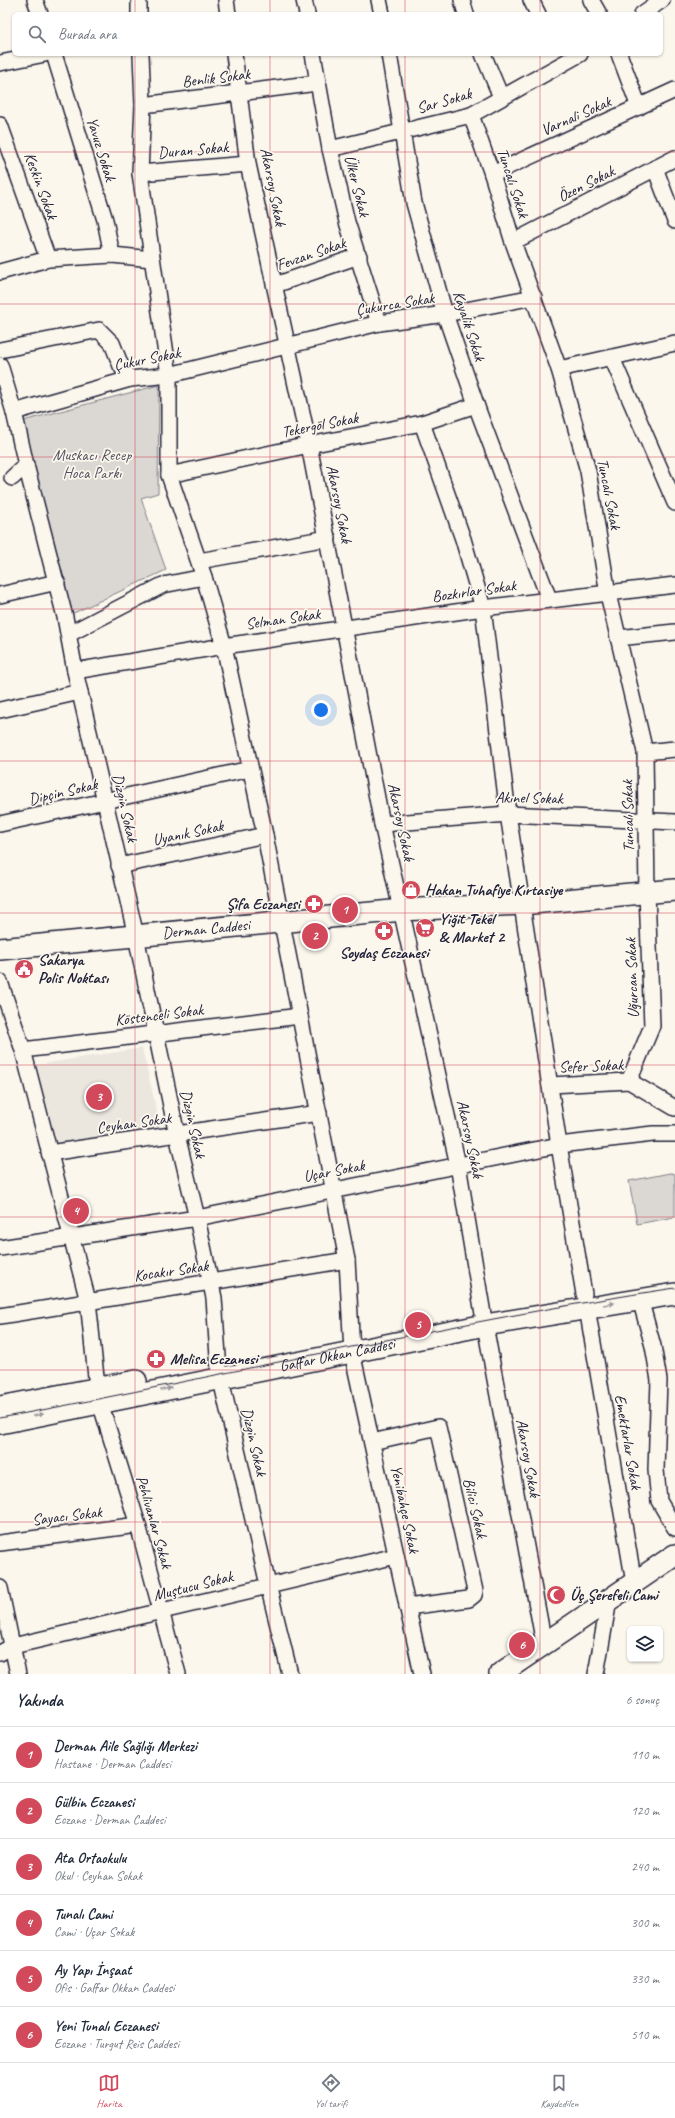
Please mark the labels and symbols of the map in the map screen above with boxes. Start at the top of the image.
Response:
street label: Benlik Sokak [181,64,252,92]
street label: Sar Sokak [414,83,475,118]
street label: Varnali Sokak [538,91,615,140]
street label: Yavuz Sokak [82,115,121,185]
street label: Duran Sokak [157,137,230,163]
street label: Akarsoy Sokak [256,146,291,229]
street label: Tuncalı Sokak [492,146,534,221]
street label: Keskin Sokak [20,150,63,223]
street label: Ülker Sokak [340,153,375,220]
street label: Özen Sokak [554,161,619,207]
street label: Fevzan Sokak [274,232,349,275]
street label: Çukurca Sokak [354,288,437,320]
street label: Kayalik Sokak [448,288,490,365]
street label: Çukur Sokak [112,343,183,375]
street label: Tekergöl Sokak [280,408,361,442]
park label: Muskacı Recep Hoca Parkı [53,445,132,483]
street label: Tuncalı Sokak [592,457,626,532]
street label: Akarsoy Sokak [322,463,357,546]
street label: Bozkırlar Sokak [431,575,518,607]
street label: Selman Sokak [245,604,323,634]
your location [311,700,331,720]
street label: Dizgin Sokak [107,772,143,845]
street label: Dipçin Sokak [27,774,100,810]
street label: Tuncalı Sokak [617,779,639,852]
street label: Akarsoy Sokak [383,781,419,864]
street label: Akınel Sokak [495,787,564,809]
street label: Uyanık Sokak [151,816,226,850]
shop icon: Hakan Tuhafiye Kırtasiye [400,879,422,901]
place label: Hakan Tuhafiye Kırtasiye [425,880,564,900]
pharmacy icon: Şifa Eczanesi [303,893,325,915]
place label: Şifa Eczanesi [226,894,302,914]
pin: 1 [332,895,358,925]
place label: Yiğit Tekel & Market 2 [439,909,506,947]
street label: Derman Caddesi [161,915,253,943]
supermarket icon: Yiğit Tekel & Market 2 [414,917,436,939]
pharmacy icon: Soydaş Eczanesi [373,920,395,942]
pin: 2 [302,921,328,951]
street label: Uğurcan Sokak [621,936,643,1018]
place label: Soydaş Eczanesi [339,943,431,963]
place label: Sakarya Polis Noktası [38,950,109,988]
public building icon: Sakarya Polis Noktası [13,958,35,980]
street label: Köstenceli Sokak [114,1000,205,1030]
street label: Sefer Sokak [559,1055,625,1077]
pin: 3 [86,1082,112,1112]
street label: Dizgin Sokak [175,1088,211,1161]
street label: Akarsoy Sokak [452,1098,488,1181]
street label: Ceyhan Sokak [95,1108,174,1138]
street label: Uçar Sokak [302,1155,367,1187]
pin: 4 [63,1196,89,1226]
street label: Kocakır Sokak [133,1256,211,1286]
one-way arrow [603,1301,616,1307]
pin: 5 [405,1310,431,1340]
street label: Gaffar Okkan Caddesi [278,1333,398,1376]
pharmacy icon: Melisa Eczanesi [145,1348,167,1370]
place label: Melisa Eczanesi [170,1349,260,1369]
one-way arrow [159,1386,172,1392]
street label: Emektarlar Sokak [610,1393,646,1492]
street label: Dizgin Sokak [236,1406,272,1479]
one-way arrow [32,1412,44,1418]
street label: Akarsoy Sokak [511,1417,545,1500]
street label: Yenibahçe Sokak [386,1463,424,1556]
street label: Pehlivanlar Sokak [131,1473,177,1572]
street label: Bilici Sokak [458,1476,492,1541]
street label: Sayacı Sokak [31,1502,104,1530]
street label: Muştucu Sokak [151,1566,236,1606]
mosque icon: Üç Şerefeli Cami [545,1584,567,1606]
place label: Üç Şerefeli Cami [570,1585,661,1605]
pin: 6 [509,1630,535,1660]

